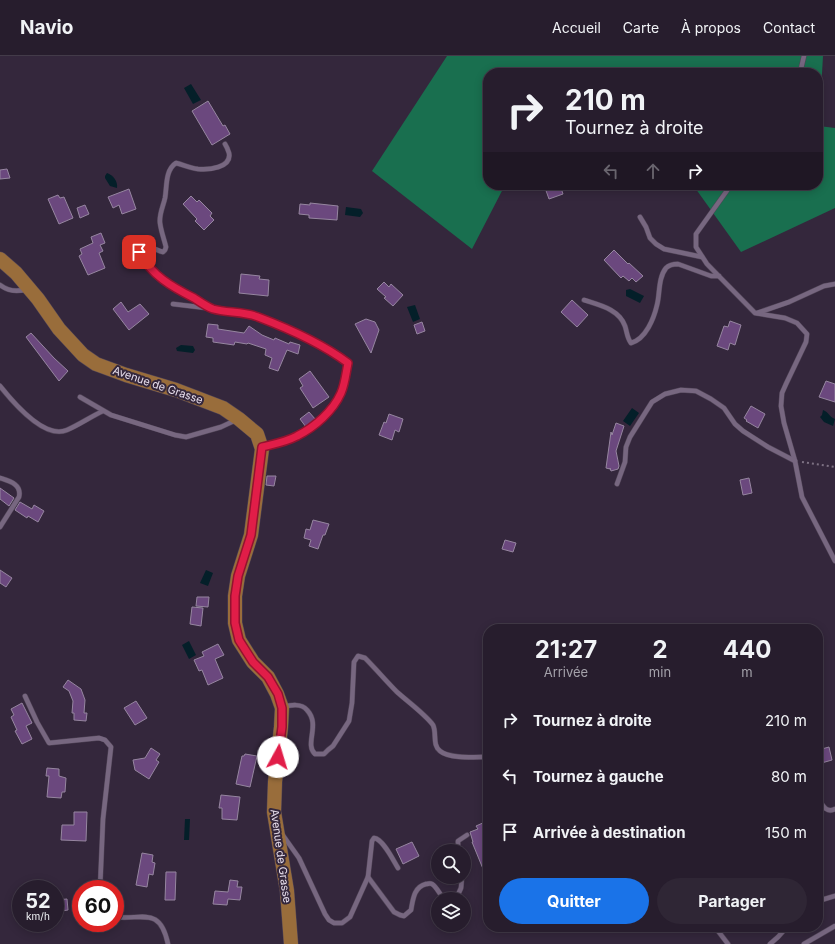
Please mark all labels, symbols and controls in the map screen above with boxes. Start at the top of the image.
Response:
text: Navio [20,16,73,39]
text: Accueil [552,19,601,36]
text: Carte [623,19,659,36]
text: À propos [681,19,741,36]
text: Contact [763,19,815,36]
text: 210 m [565,83,646,117]
icon: right [499,84,551,136]
text: Tournez à droite [565,117,704,138]
icon: left [600,160,622,182]
icon: ahead [642,160,664,182]
icon: right [684,160,706,182]
pin [122,235,156,269]
icon: arrive [128,241,150,263]
street label: Avenue de Grasse [111,363,205,407]
text: 21:27 [535,635,597,664]
text: 2 [652,635,668,664]
text: 440 [723,635,771,664]
text: Arrivée [544,664,588,680]
text: min [649,664,671,680]
text: m [741,664,753,680]
icon: right [499,709,521,731]
text: Tournez à droite [533,711,652,730]
text: 210 m [765,711,807,730]
position arrow [257,736,299,778]
icon: left [499,765,521,787]
text: Tournez à gauche [533,767,664,786]
text: 80 m [771,767,807,786]
street label: Avenue de Grasse [267,808,295,904]
icon: arrive [499,821,521,843]
text: Arrivée à destination [533,823,686,842]
text: 150 m [765,823,807,842]
map controls [431,844,471,932]
button: search [431,844,471,884]
button: Quitter [499,878,649,924]
button: Partager [657,878,807,924]
speed limit sign: 60 [72,880,124,932]
text: 52 [25,889,51,913]
button: layers [431,892,471,932]
text: km/h [26,910,50,922]

